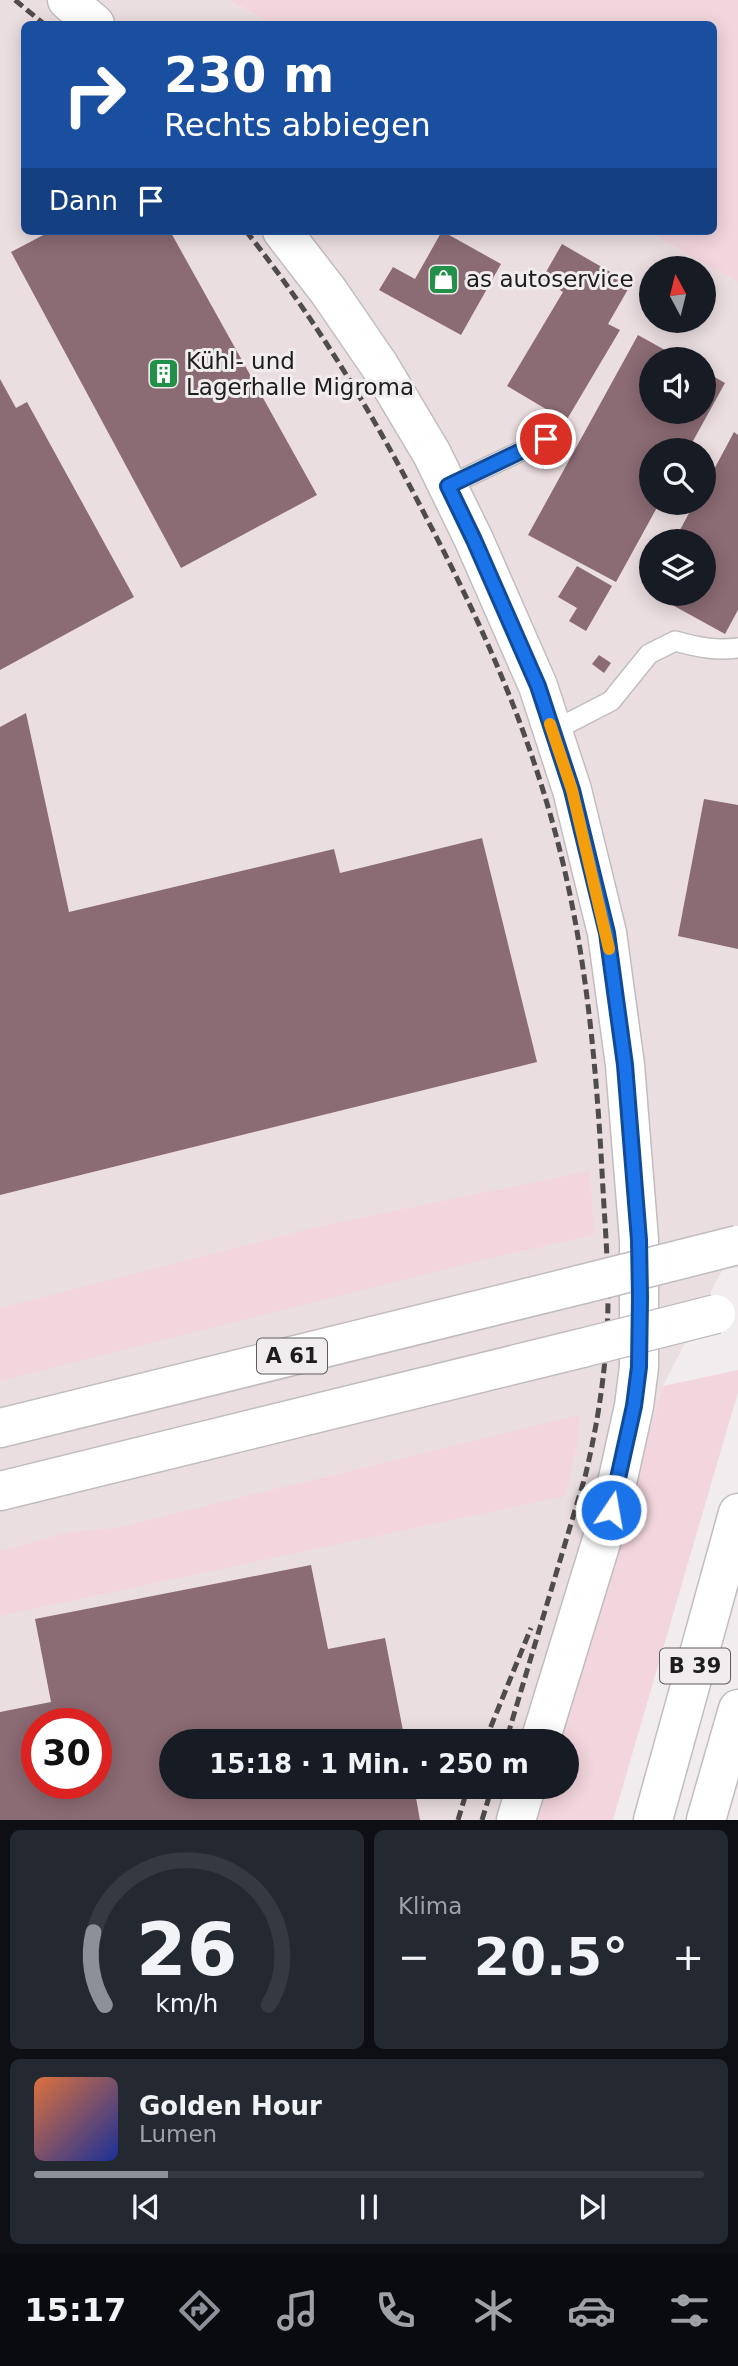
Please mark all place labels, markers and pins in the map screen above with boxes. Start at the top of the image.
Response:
shop icon: as autoservice [426,262,460,296]
place label: as autoservice [466,266,634,292]
place label: Kühl- und Lagerhalle Migroma [186,348,414,400]
building icon: Kühl- und Lagerhalle Migroma [146,357,180,391]
pin [516,409,576,469]

